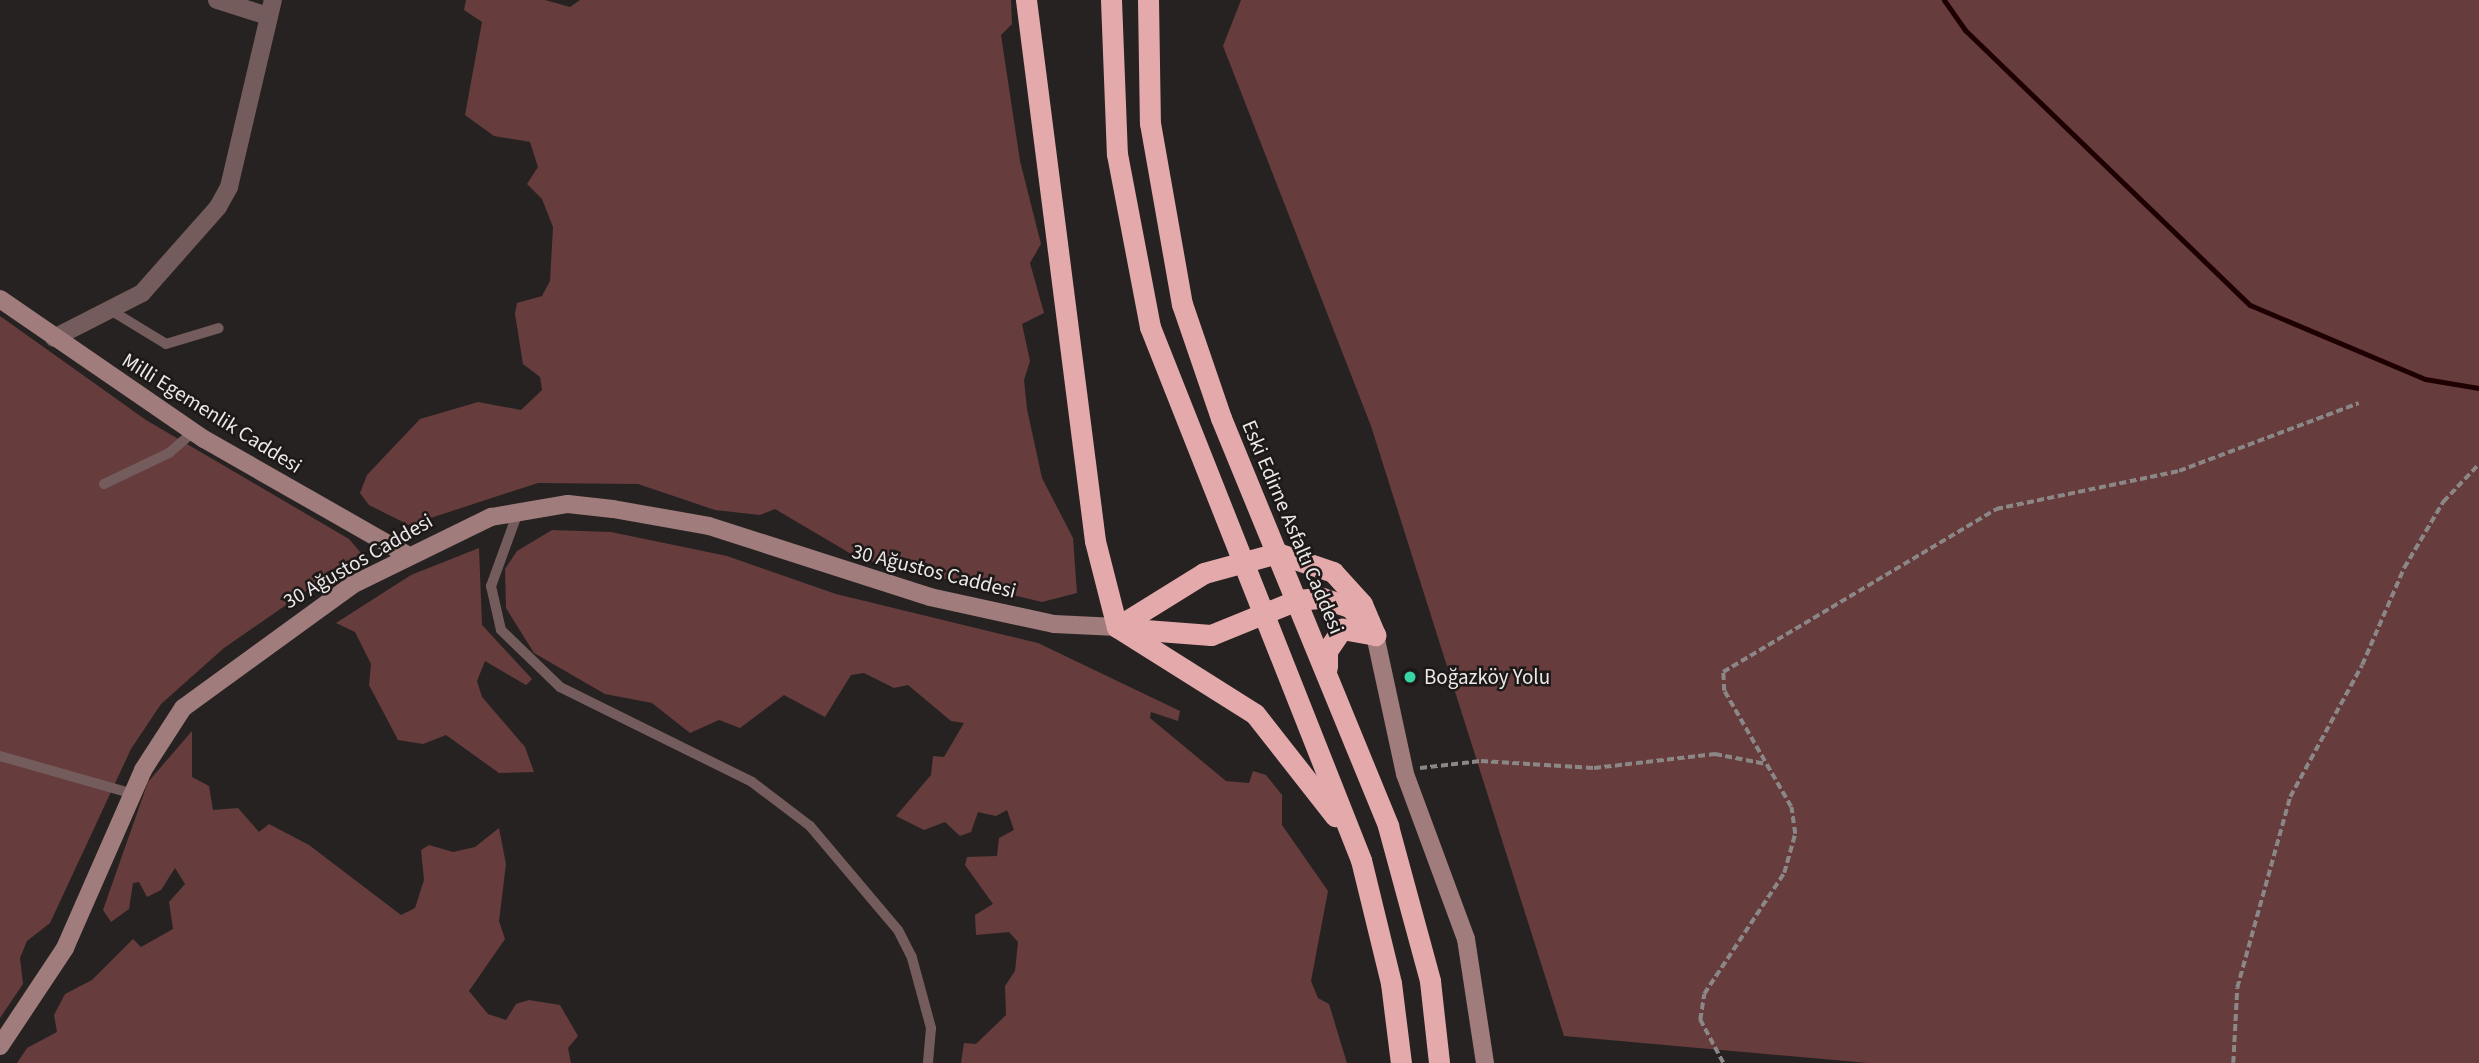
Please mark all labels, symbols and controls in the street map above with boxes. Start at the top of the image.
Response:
street label: Milli Egemenlik Caddesi [118,347,306,479]
street label: Eski Edirne Asfaltı Caddesi [1237,416,1349,638]
street label: 30 Ağustos Caddesi [279,508,437,614]
street label: 30 Ağustos Caddesi [849,538,1019,604]
place label: Boğazköy Yolu [1424,664,1550,690]
marker: Boğazköy Yolu [1402,669,1418,685]

